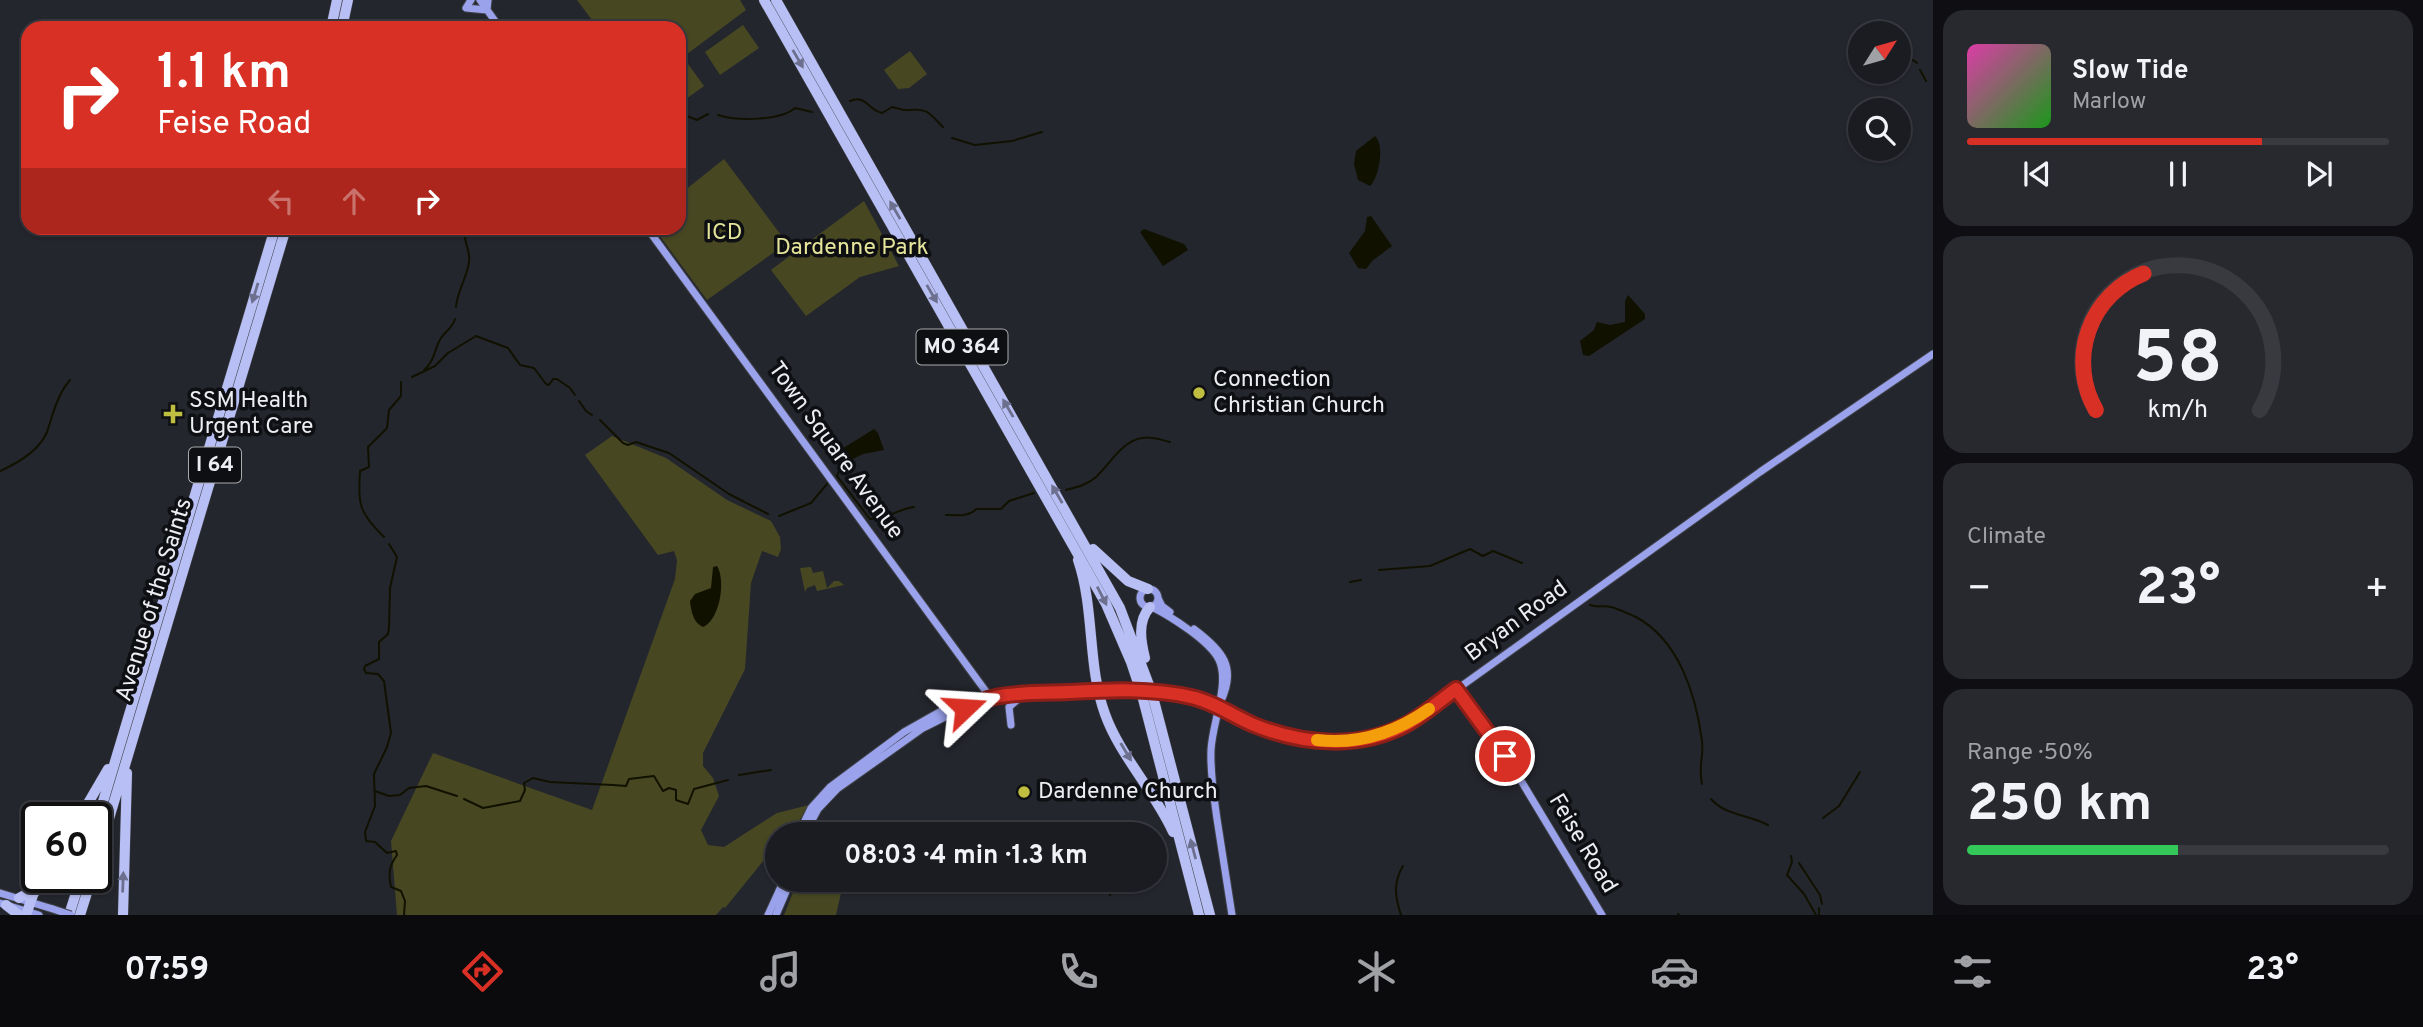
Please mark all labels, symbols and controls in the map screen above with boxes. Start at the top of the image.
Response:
north arrow [1848,21,1911,84]
map controls [1848,21,1911,161]
text: 1.1 km [157,44,291,106]
icon: right [42,49,133,140]
one-way arrow [792,50,804,69]
text: Slow Tide [2072,55,2189,88]
text: Marlow [2072,88,2146,117]
button: search [1848,98,1911,161]
text: Feise Road [157,105,311,145]
icon: previous [2018,155,2056,193]
icon: pause [2159,155,2197,193]
icon: next [2300,155,2338,193]
icon: left [262,182,300,220]
icon: ahead [335,182,373,220]
icon: right [408,182,446,220]
one-way arrow [889,200,901,219]
park label: ICD [706,219,742,248]
park label: Dardenne Park [775,234,929,263]
one-way arrow [250,283,260,304]
one-way arrow [926,285,938,304]
text: 58 [2133,317,2223,409]
road number: MO 364 [916,330,1007,364]
street label: Town Square Avenue [761,356,909,546]
place label: Connection Christian Church [1213,366,1385,421]
marker: Connection Christian Church [1191,385,1207,401]
place label: SSM Health Urgent Care [189,387,313,442]
text: km/h [2148,395,2208,427]
one-way arrow [1002,398,1014,417]
marker: SSM Health Urgent Care [163,404,183,424]
road number: I 64 [189,448,241,482]
one-way arrow [1051,485,1063,504]
street label: Avenue of the Saints [110,495,200,705]
text: Climate [1967,523,2046,552]
text: 23° [2136,557,2220,623]
text: − [1967,566,1992,615]
text: + [2364,566,2389,615]
street label: Bryan Road [1460,575,1574,669]
one-way arrow [1097,586,1108,606]
position arrow [928,671,1002,745]
pin [1475,726,1535,786]
icon: arrive [1486,737,1524,775]
text: Range · 50% [1967,739,2093,768]
one-way arrow [1119,742,1132,761]
text: 250 km [1967,773,2152,839]
place label: Dardenne Church [1038,778,1218,807]
marker: Dardenne Church [1016,784,1032,800]
street label: Feise Road [1541,789,1623,899]
speed limit sign: 60 [21,802,112,893]
one-way arrow [1187,838,1197,859]
text: 08:03 · 4 min · 1.3 km [844,840,1088,873]
one-way arrow [118,870,129,892]
icon: directions [458,947,507,996]
icon: music [756,947,805,996]
icon: phone [1054,947,1103,996]
icon: climate [1352,947,1401,996]
icon: car [1650,947,1699,996]
icon: filters [1948,947,1997,996]
text: 07:59 [125,951,209,991]
text: 23° [2246,951,2298,991]

